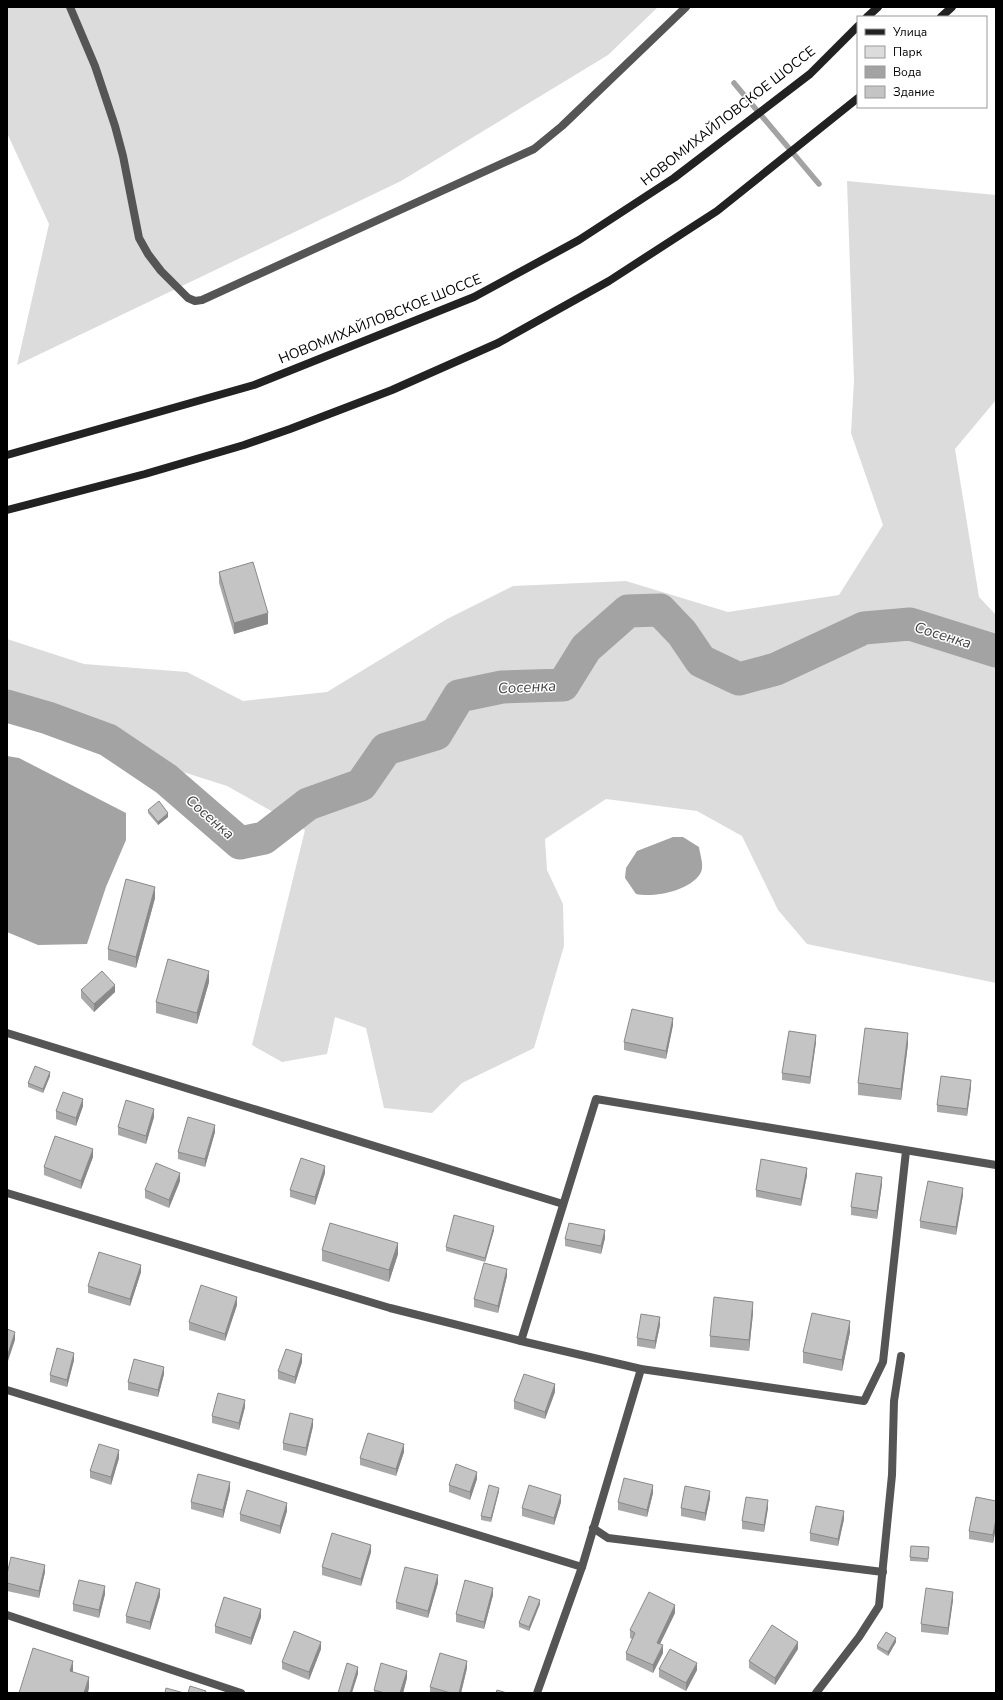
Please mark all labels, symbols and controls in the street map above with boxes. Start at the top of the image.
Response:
legend [857,16,987,108]
text: Улица [892,24,927,40]
street label: НОВОМИХАЙЛОВСКОЕ ШОССЕ [637,42,819,190]
text: Парк [893,44,923,60]
text: Вода [893,64,921,80]
text: Здание [893,84,935,100]
street label: НОВОМИХАЙЛОВСКОЕ ШОССЕ [276,270,484,368]
water label: Сосенка [912,617,974,653]
water label: Сосенка [497,675,557,699]
water label: Сосенка [181,790,239,844]

